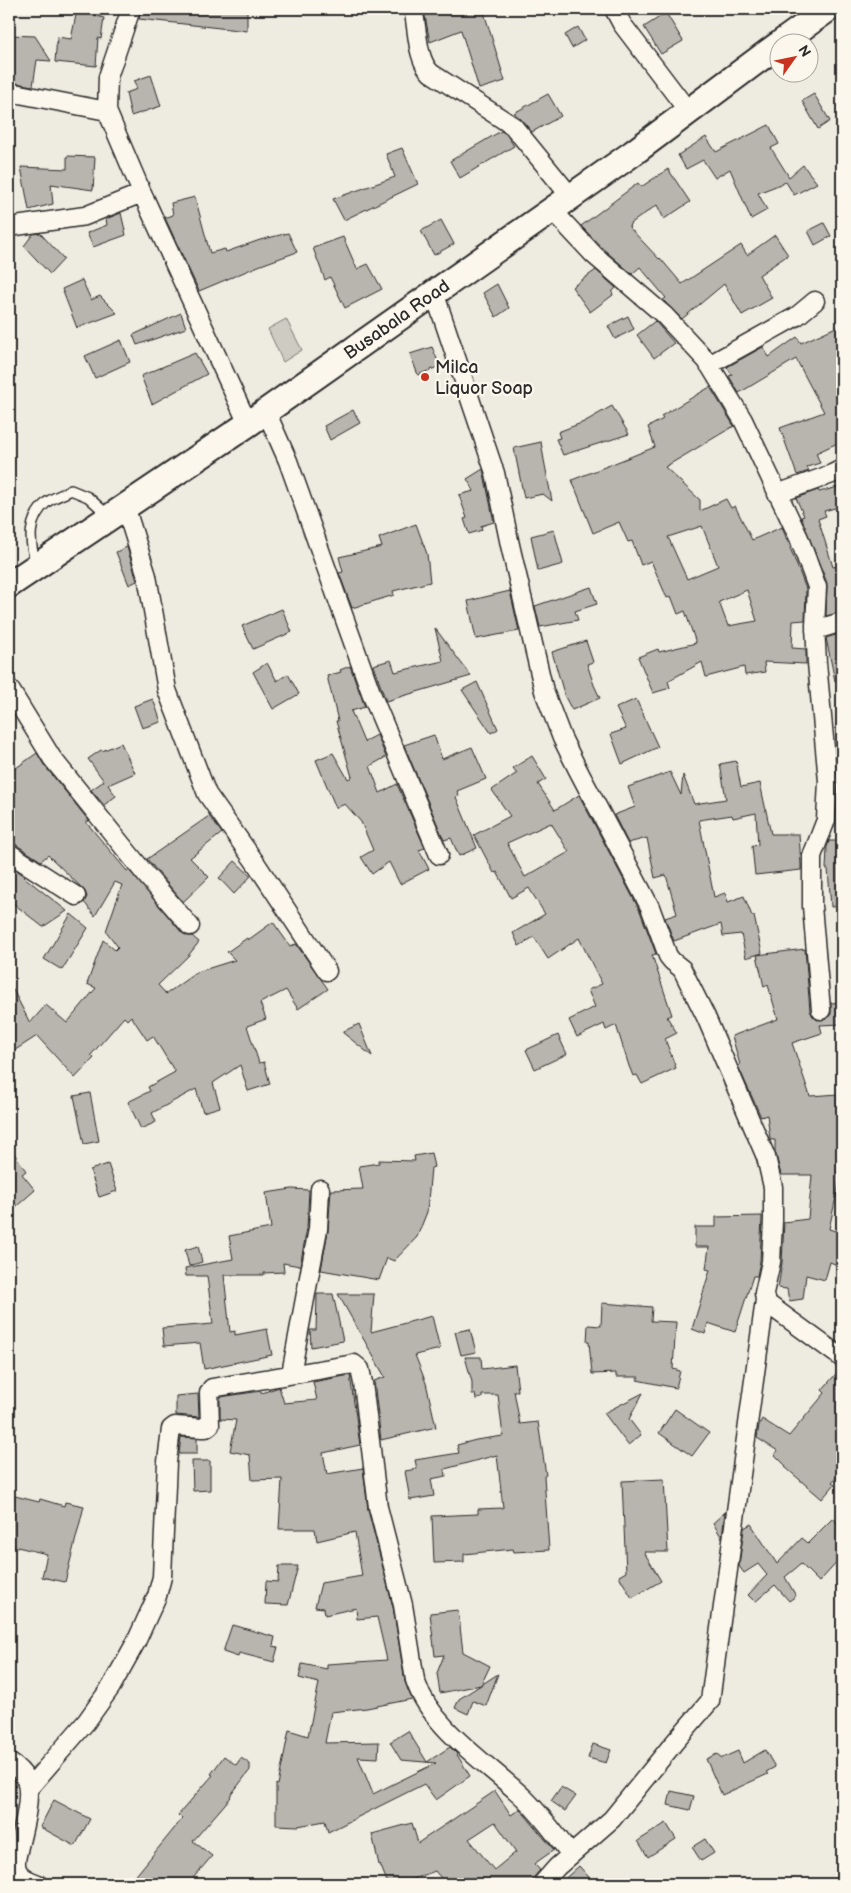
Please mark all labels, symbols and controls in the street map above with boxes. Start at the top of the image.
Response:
north arrow [768,32,818,82]
text: N [794,42,814,60]
street label: Busabala Road [340,275,454,364]
place label: Milca Liquor Soap [435,357,533,399]
marker: Milca Liquor Soap [419,371,431,383]

